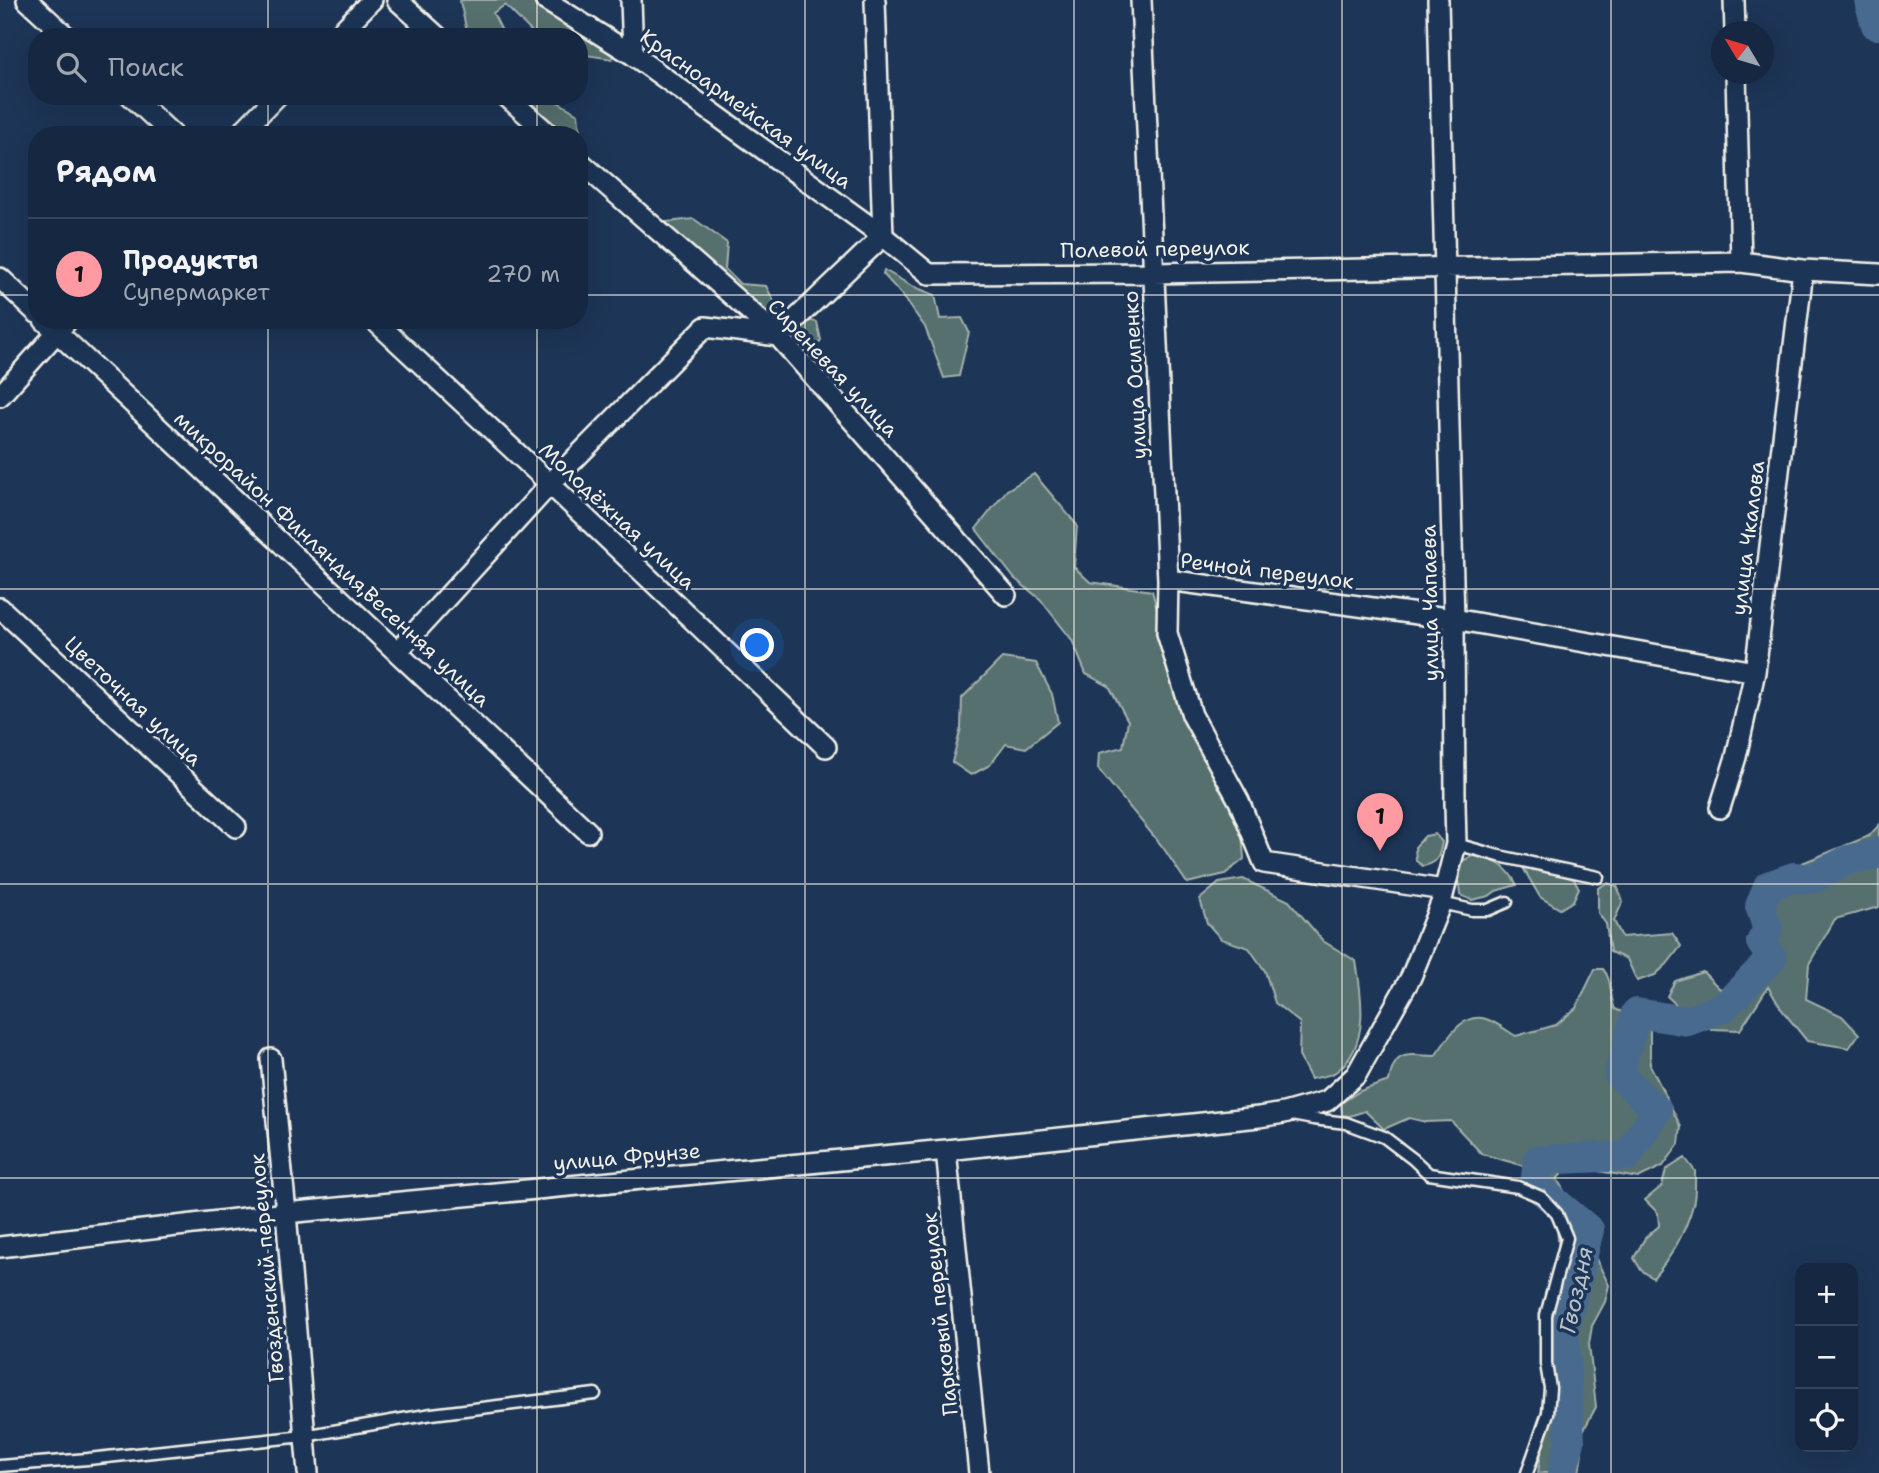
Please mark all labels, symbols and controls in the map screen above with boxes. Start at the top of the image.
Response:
north arrow [1711,21,1774,84]
street label: Красноармейская улица [634,23,858,195]
search box [28,28,588,105]
icon: search [52,48,90,86]
text: Поиск [108,49,184,84]
text: Рядом [56,151,156,192]
street label: Полевой переулок [1060,233,1250,265]
text: Продукты [123,242,258,277]
text: 1 [74,259,84,289]
text: 270 m [486,259,560,289]
text: Супермаркет [123,277,270,307]
street label: улица Осипенко [1117,290,1153,460]
street label: Сиреневая улица [761,293,905,443]
street label: микрорайон Финляндия,Весенняя улица [168,405,496,713]
street label: Молодёжная улица [533,436,701,596]
street label: улица Чкалова [1725,459,1771,617]
street label: улица Чапаева [1415,524,1445,682]
street label: Речной переулок [1179,546,1355,596]
your location [740,628,774,662]
street label: Цветочная улица [58,630,208,772]
pin: 1 [1357,793,1403,851]
street label: улица Фрунзе [552,1137,702,1177]
street label: Гвозденский переулок [243,1152,291,1384]
street label: Парковый переулок [915,1211,965,1417]
water label: Гвоздня [1552,1244,1600,1336]
map controls [1795,1263,1858,1452]
button: + [1795,1263,1858,1326]
button: − [1795,1326,1858,1389]
button: locate [1795,1389,1858,1452]

